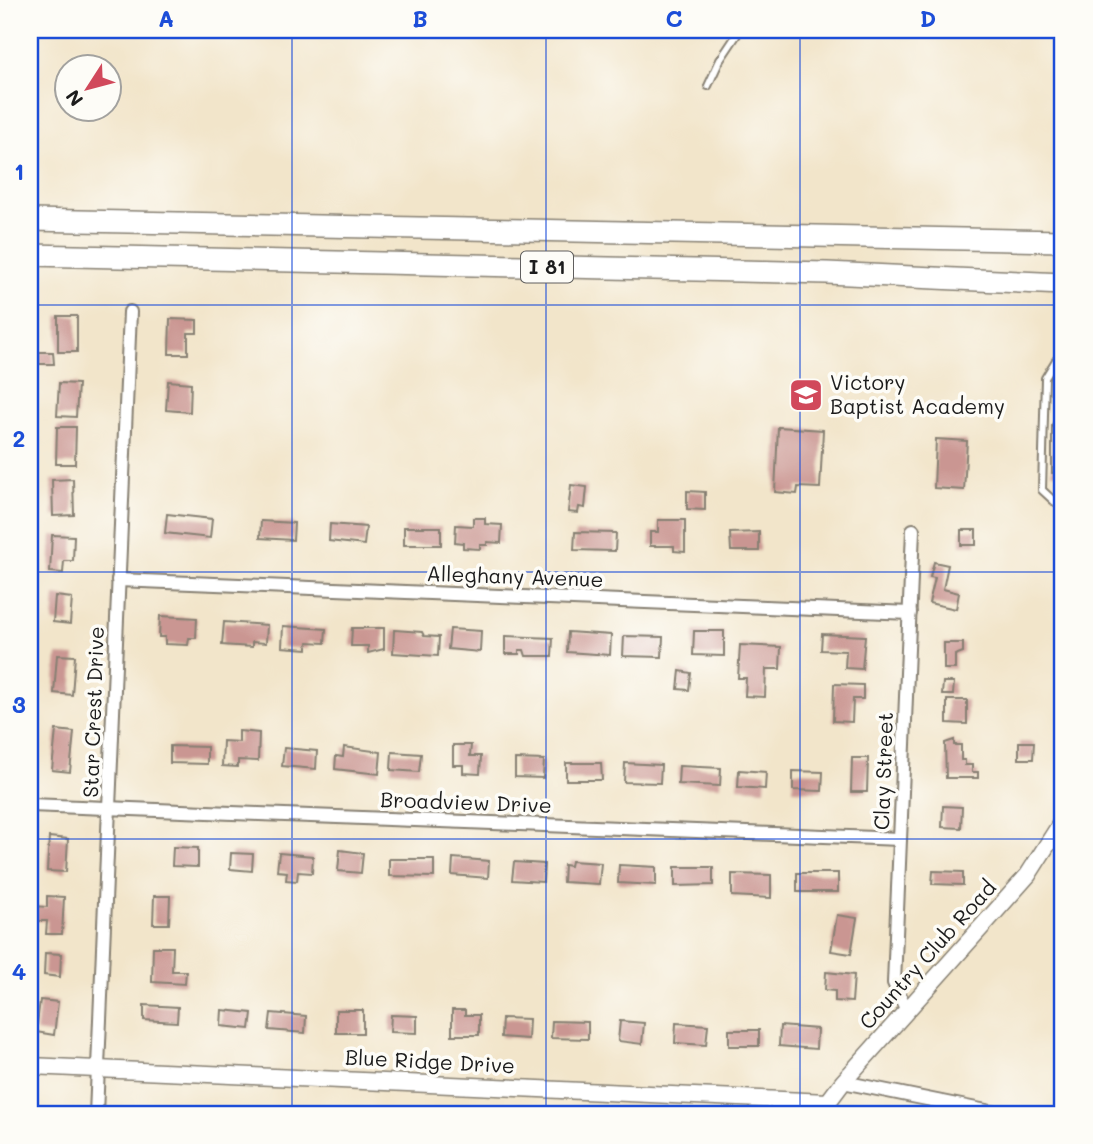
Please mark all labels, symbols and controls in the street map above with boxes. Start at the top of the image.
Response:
text: A [158,3,174,33]
text: B [412,3,428,33]
text: C [665,3,683,33]
text: D [920,3,936,33]
north arrow [52,52,122,122]
text: N [59,85,88,111]
text: 1 [14,156,24,186]
road number: I 81 [521,252,573,282]
place label: Victory Baptist Academy [830,368,1005,419]
school or university icon: Victory Baptist Academy [787,376,825,414]
text: 2 [13,423,25,453]
street label: Alleghany Avenue [426,559,604,592]
street label: Star Crest Drive [76,626,109,798]
text: 3 [12,689,26,719]
street label: Clay Street [867,712,898,830]
street label: Broadview Drive [380,785,552,818]
street label: Country Club Road [853,874,1001,1034]
text: 4 [12,956,26,986]
street label: Blue Ridge Drive [344,1043,516,1078]

